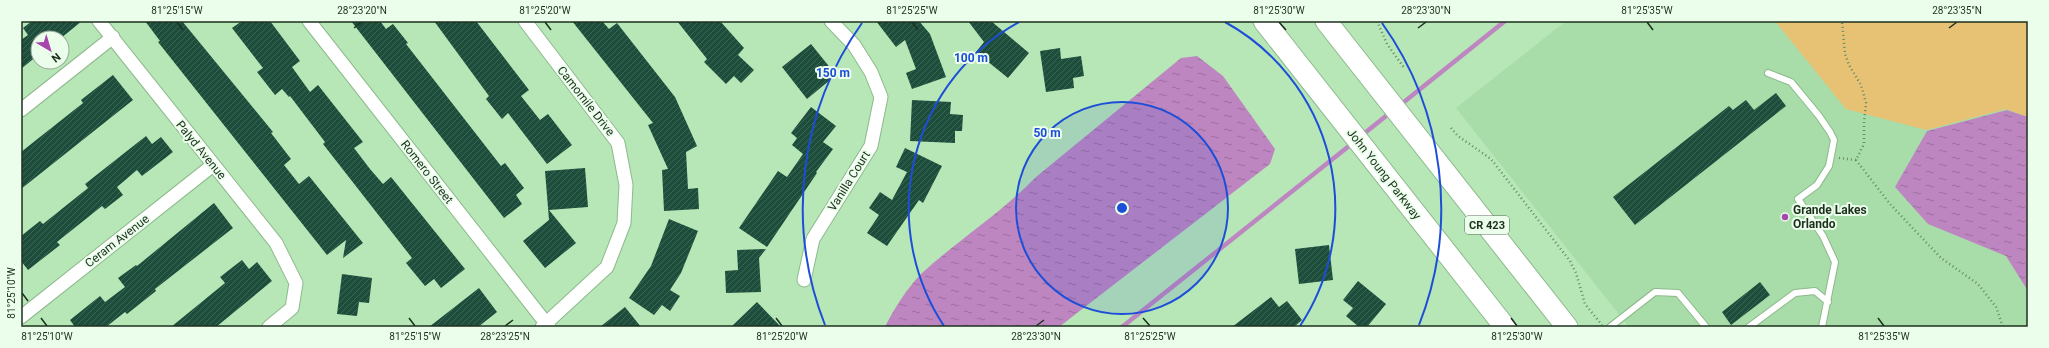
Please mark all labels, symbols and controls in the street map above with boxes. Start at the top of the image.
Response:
text: 81°25'15"W [151,5,203,16]
text: 28°23'20"N [337,5,387,16]
text: 81°25'20"W [519,5,571,16]
text: 81°25'25"W [886,5,938,16]
text: 81°25'30"W [1253,5,1305,16]
text: 28°23'30"N [1401,5,1451,16]
text: 81°25'35"W [1621,5,1673,16]
text: 28°23'35"N [1932,5,1982,16]
north arrow [30,30,70,70]
text: N [49,50,63,65]
text: 100 m [954,51,988,65]
street label: Camomile Drive [555,63,617,139]
text: 150 m [816,66,850,80]
street label: Palyd Avenue [173,118,229,182]
text: 50 m [1033,126,1061,140]
street label: John Young Parkway [1344,126,1424,223]
street label: Romero Street [398,138,456,207]
street label: Vanilla Court [825,148,873,214]
centre of rings [1115,201,1129,215]
place label: Grande Lakes Orlando [1793,203,1867,231]
street label: Ceram Avenue [82,212,152,270]
marker: Grande Lakes Orlando [1780,212,1790,222]
road number: CR 423 [1465,216,1509,234]
text: 81°25'10"W [6,267,17,319]
text: 81°25'10"W [21,331,73,342]
text: 81°25'15"W [389,331,441,342]
text: 28°23'25"N [480,331,530,342]
text: 81°25'20"W [756,331,808,342]
text: 28°23'30"N [1011,331,1061,342]
text: 81°25'25"W [1124,331,1176,342]
text: 81°25'30"W [1491,331,1543,342]
text: 81°25'35"W [1858,331,1910,342]

